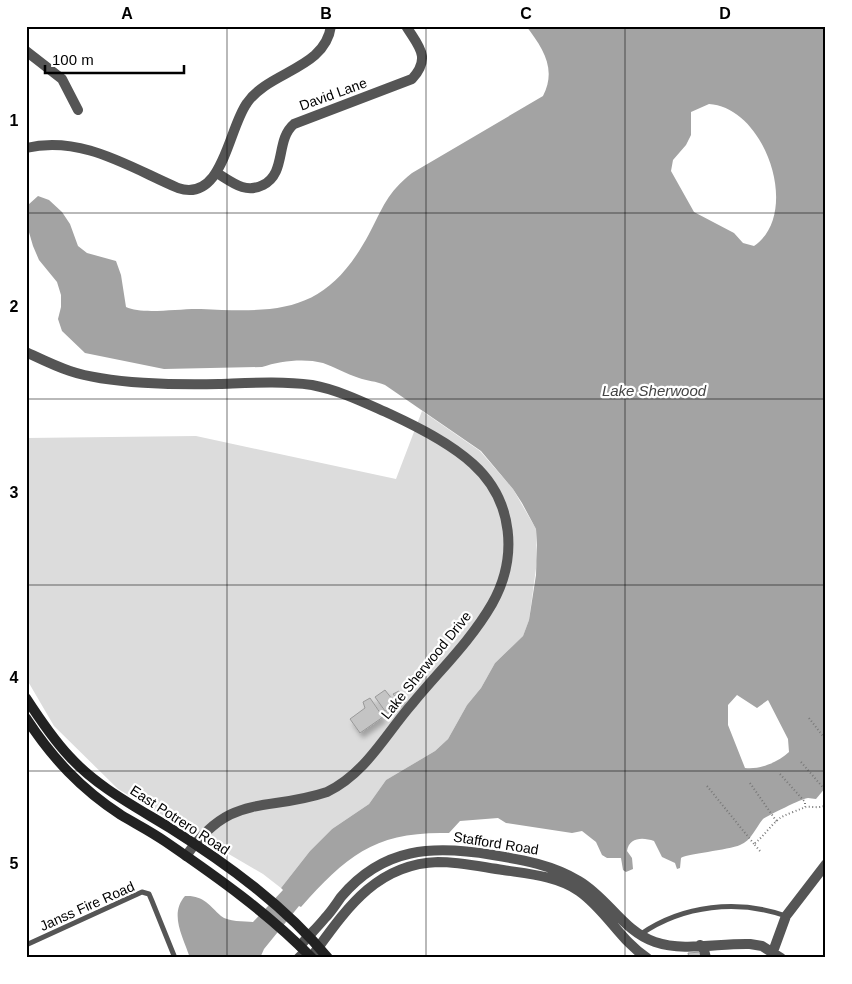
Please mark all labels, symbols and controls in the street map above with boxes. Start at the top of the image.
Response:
text: A [121,5,133,22]
text: B [320,5,332,22]
text: C [520,5,532,22]
text: D [719,5,731,22]
scale bar [45,42,184,74]
text: 100 m [52,51,94,68]
street label: David Lane [297,74,369,114]
text: 1 [10,112,19,129]
text: 2 [10,298,19,315]
water label: Lake Sherwood [602,382,707,399]
text: 3 [10,484,19,501]
street label: Lake Sherwood Drive [378,608,474,722]
text: 4 [10,669,19,686]
street label: East Potrero Road [127,782,233,858]
street label: Stafford Road [452,828,540,858]
text: 5 [10,855,19,872]
street label: Janss Fire Road [37,878,137,934]

